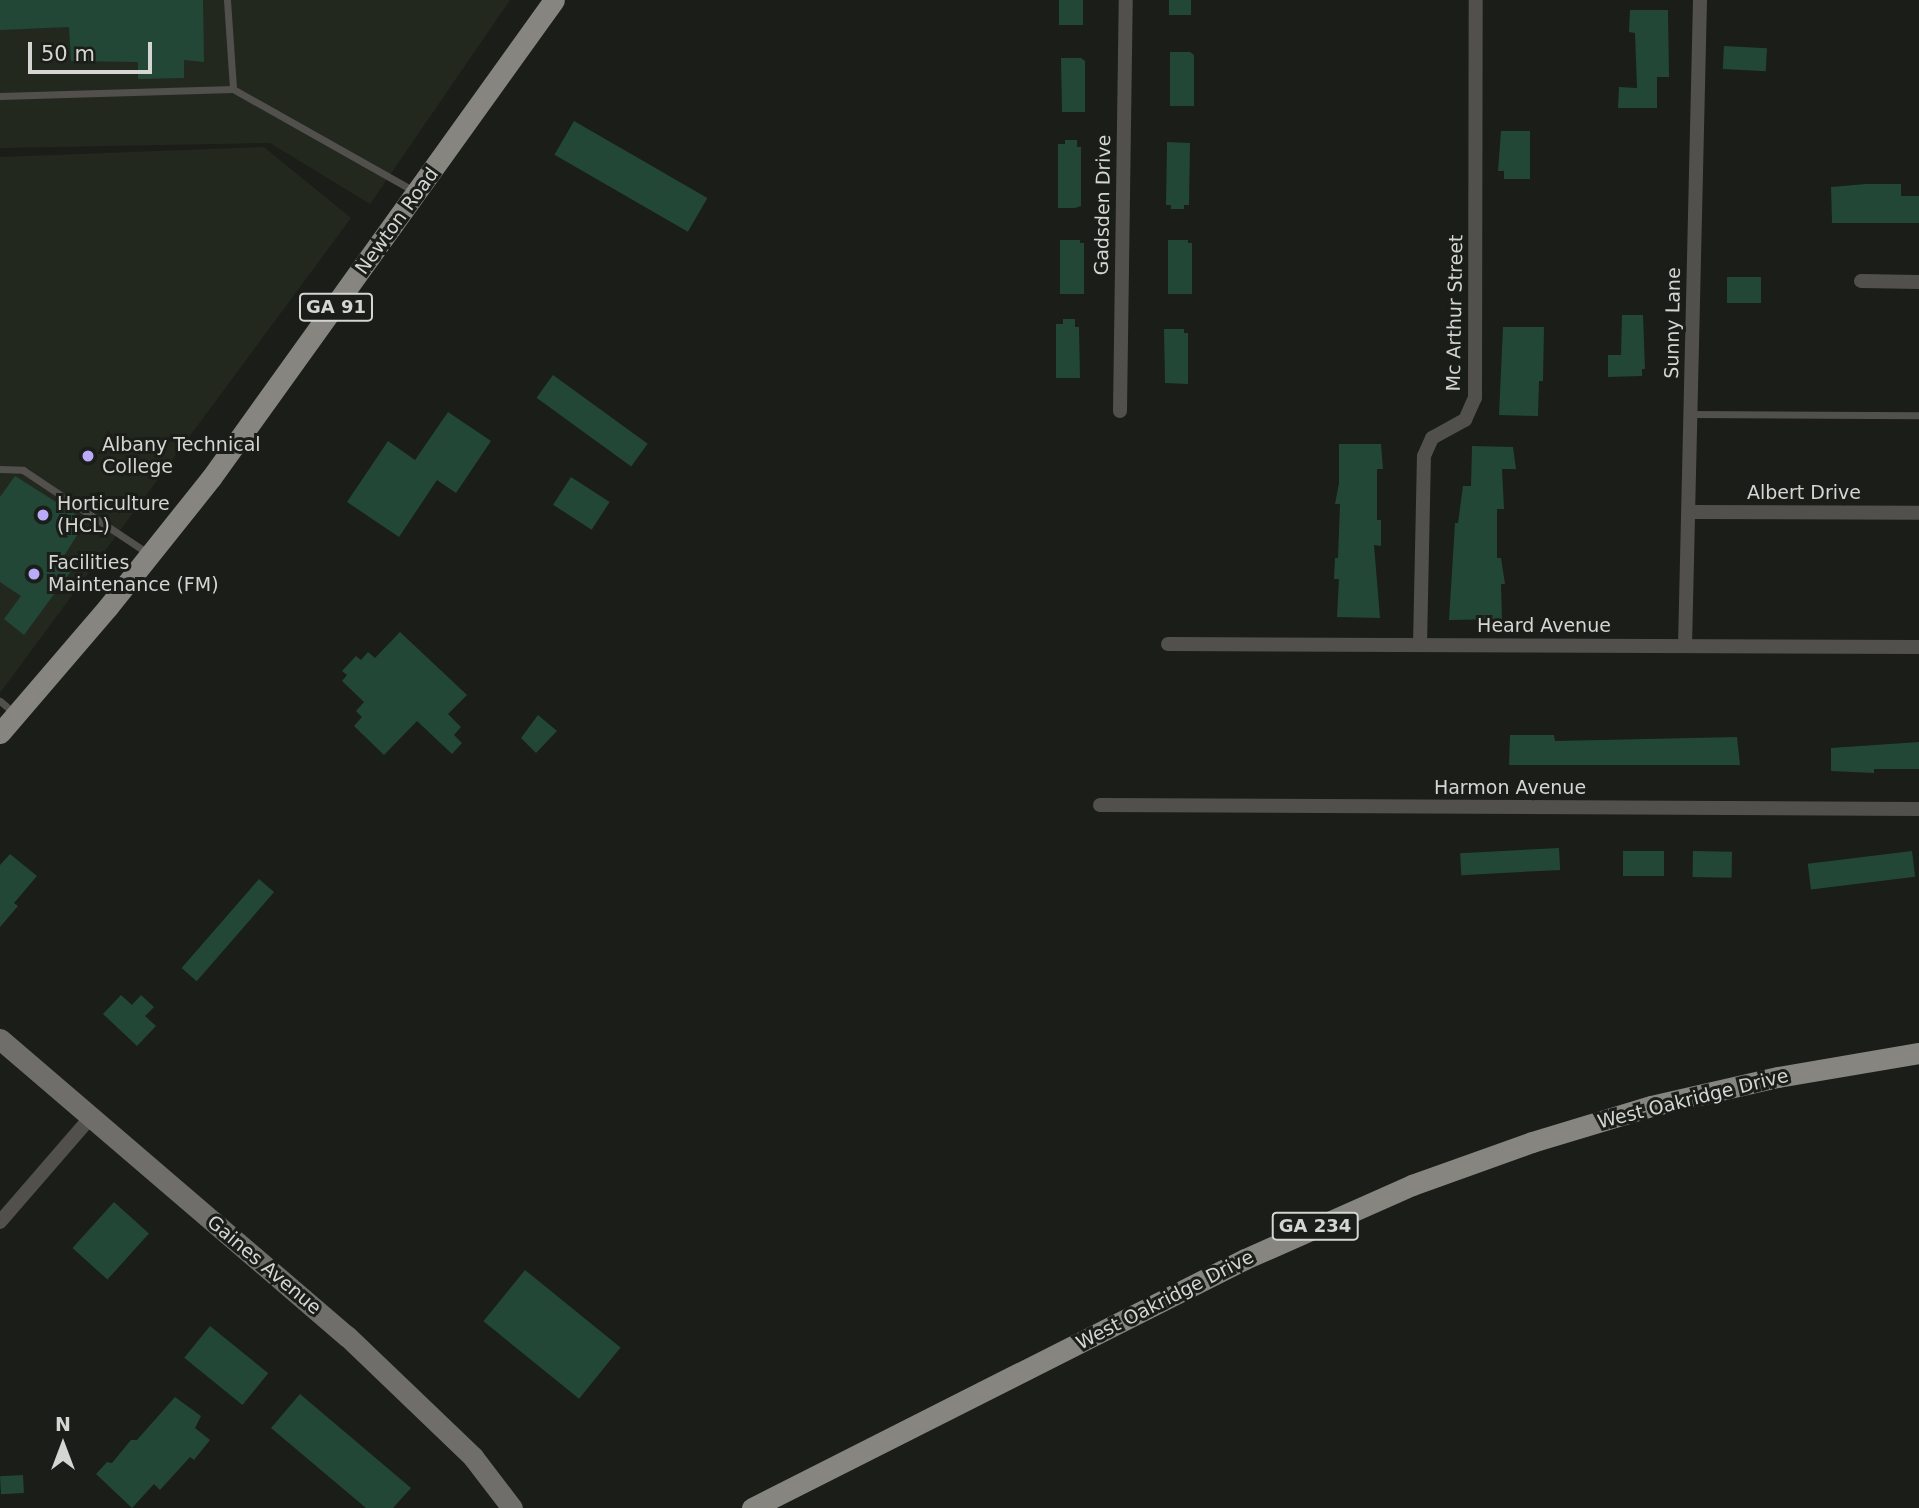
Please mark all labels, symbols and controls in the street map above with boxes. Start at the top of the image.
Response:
scale bar [32,28,156,72]
text: 50 m [41,42,95,66]
street label: Gadsden Drive [1090,134,1116,276]
street label: Newton Road [351,163,443,279]
street label: Mc Arthur Street [1442,234,1468,392]
street label: Sunny Lane [1661,267,1685,379]
road number: GA 91 [298,292,374,321]
place label: Albany Technical College [102,434,261,478]
marker: Albany Technical College [80,448,96,464]
street label: Albert Drive [1747,482,1861,504]
place label: Horticulture (HCL) [57,493,170,537]
marker: Horticulture (HCL) [35,507,51,523]
place label: Facilities Maintenance (FM) [48,552,219,596]
marker: Facilities Maintenance (FM) [26,566,42,582]
street label: Heard Avenue [1477,615,1611,637]
street label: Harmon Avenue [1434,777,1586,799]
street label: West Oakridge Drive [1595,1064,1791,1134]
street label: Gaines Avenue [202,1211,326,1319]
road number: GA 234 [1271,1212,1359,1240]
street label: West Oakridge Drive [1073,1245,1257,1355]
north arrow [28,1410,98,1480]
text: N [55,1413,71,1435]

